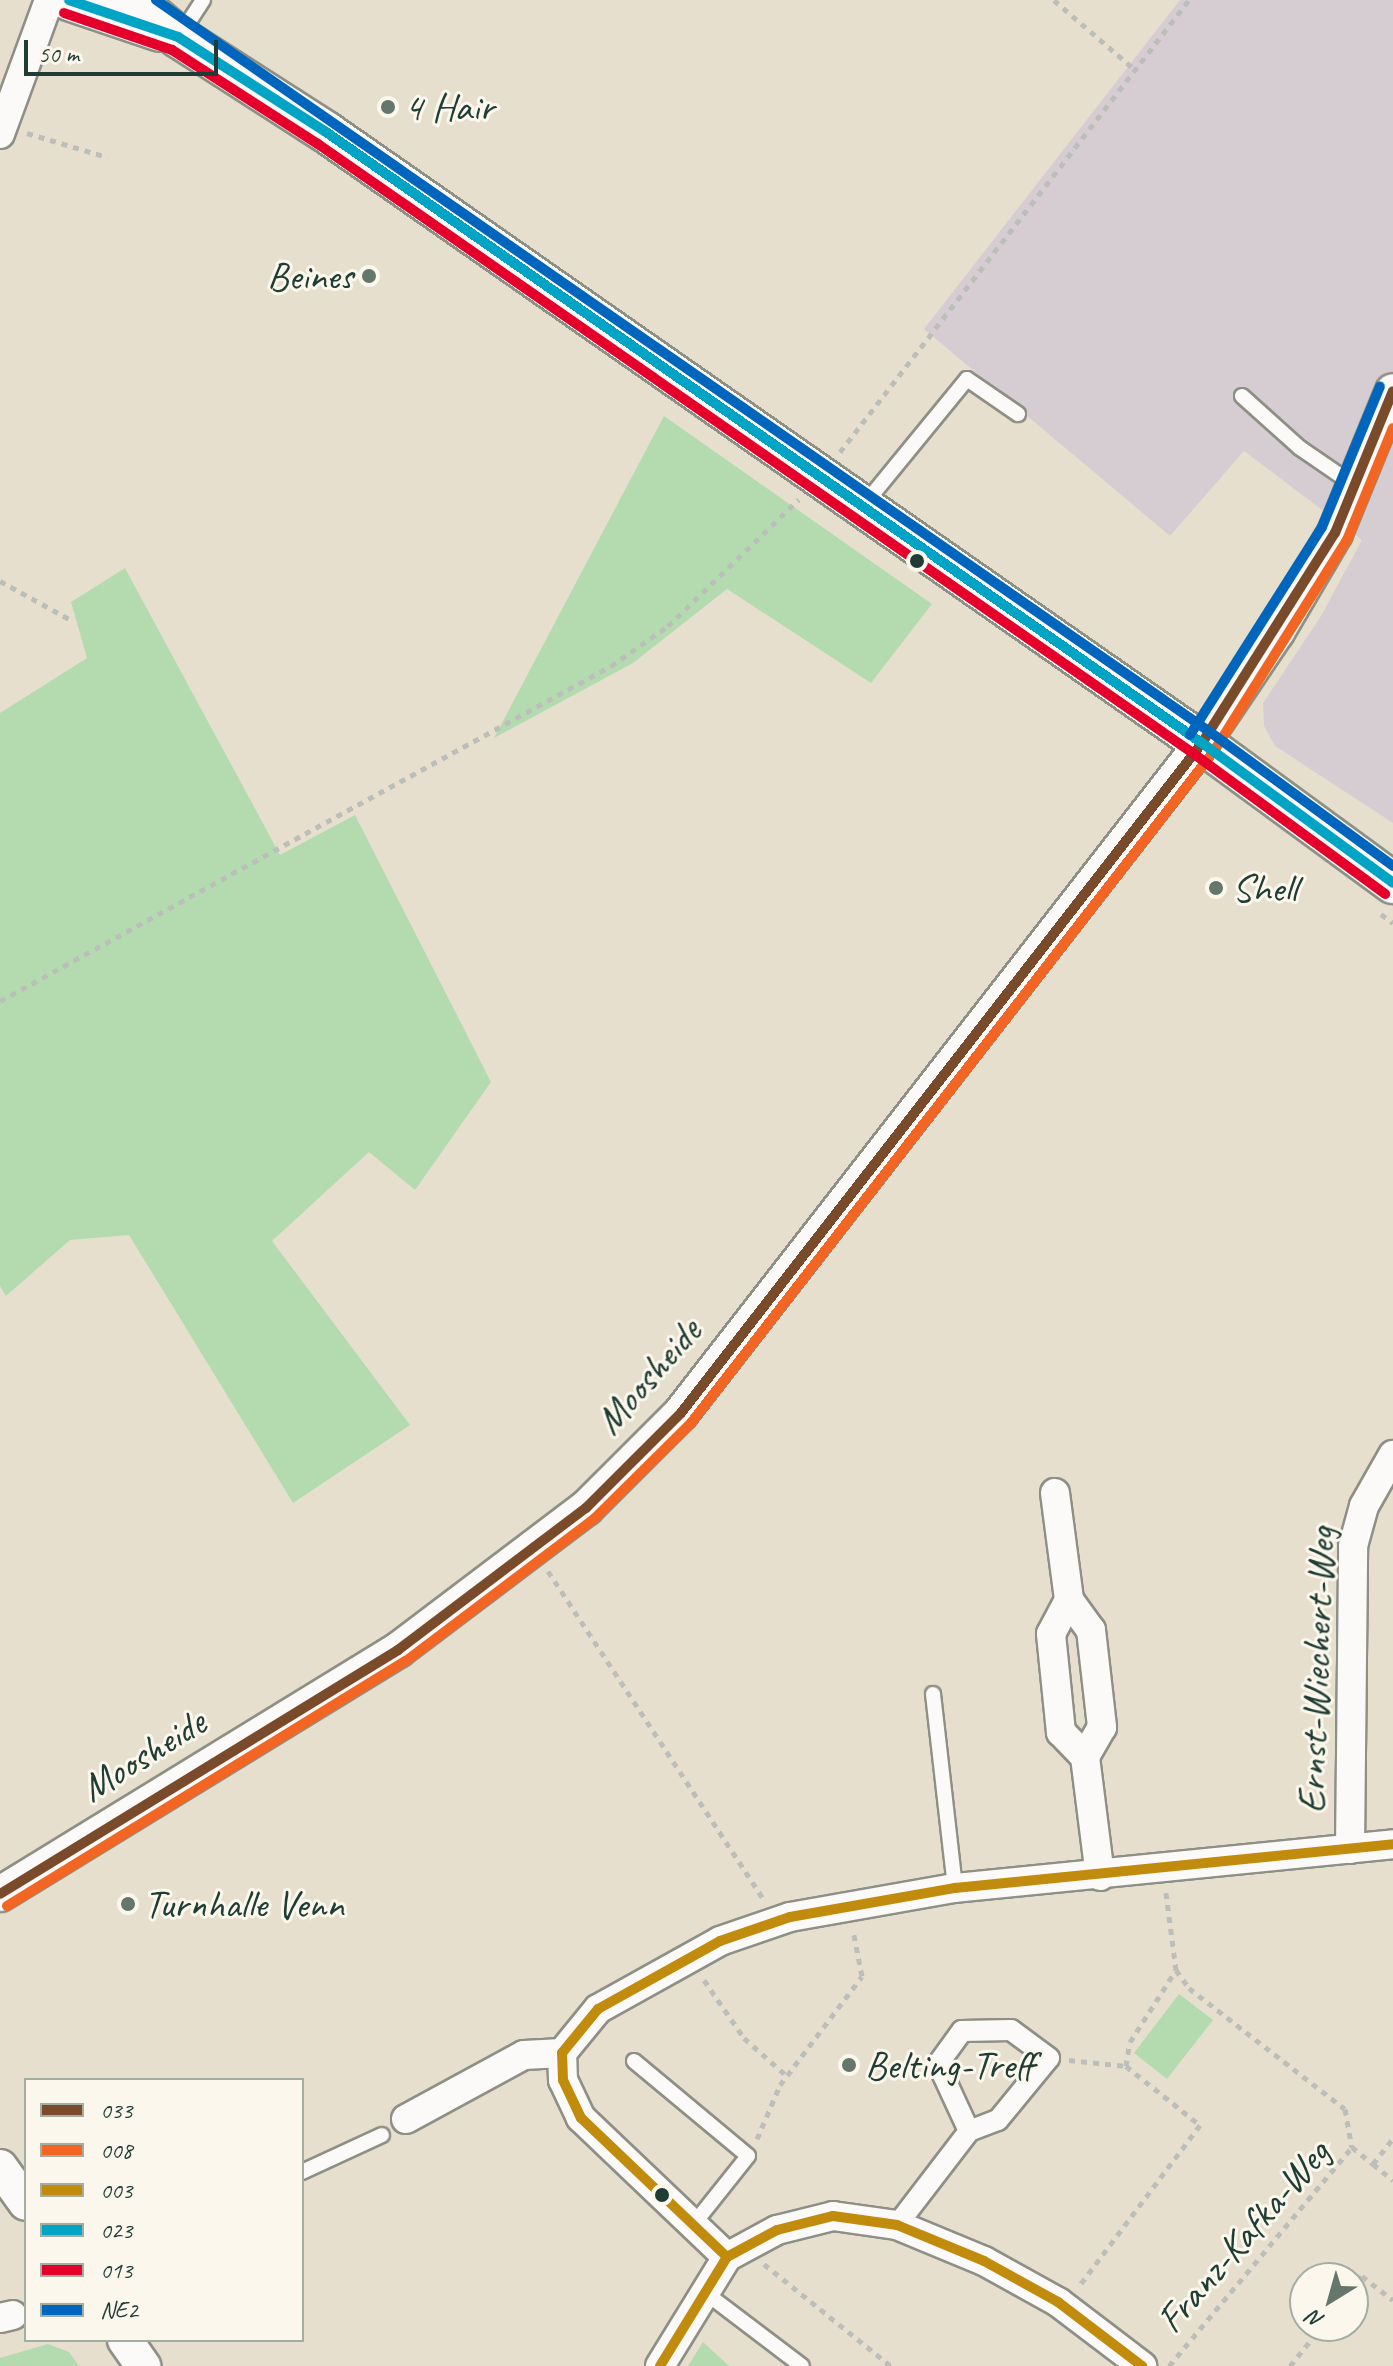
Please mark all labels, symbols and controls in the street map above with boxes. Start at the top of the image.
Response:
scale bar [28,24,222,74]
text: 50 m [38,39,79,69]
place label: 4 Hair [404,83,494,131]
marker: 4 Hair [379,98,397,116]
place label: Beines [267,252,353,300]
marker: Beines [360,267,378,285]
unlabelled marker [909,553,925,569]
place label: Shell [1232,864,1297,912]
marker: Shell [1207,879,1225,897]
street label: Moosheide [585,1308,711,1444]
street label: Ernst-Wiechert-Weg [1287,1526,1345,1814]
street label: Moosheide [72,1698,214,1812]
place label: Turnhalle Venn [144,1880,344,1928]
marker: Turnhalle Venn [119,1895,137,1913]
place label: Belting-Treff [865,2041,1034,2089]
marker: Belting-Treff [840,2056,858,2074]
legend [24,2078,304,2342]
text: 033 [100,2095,132,2125]
street label: Franz-Kafka-Weg [1146,2129,1340,2343]
text: 008 [100,2135,132,2165]
text: 003 [100,2175,132,2205]
unlabelled marker [654,2187,670,2203]
text: 023 [100,2215,132,2245]
text: 013 [100,2255,132,2285]
north arrow [1289,2262,1369,2342]
text: NE2 [100,2295,138,2325]
text: N [1302,2304,1330,2335]

